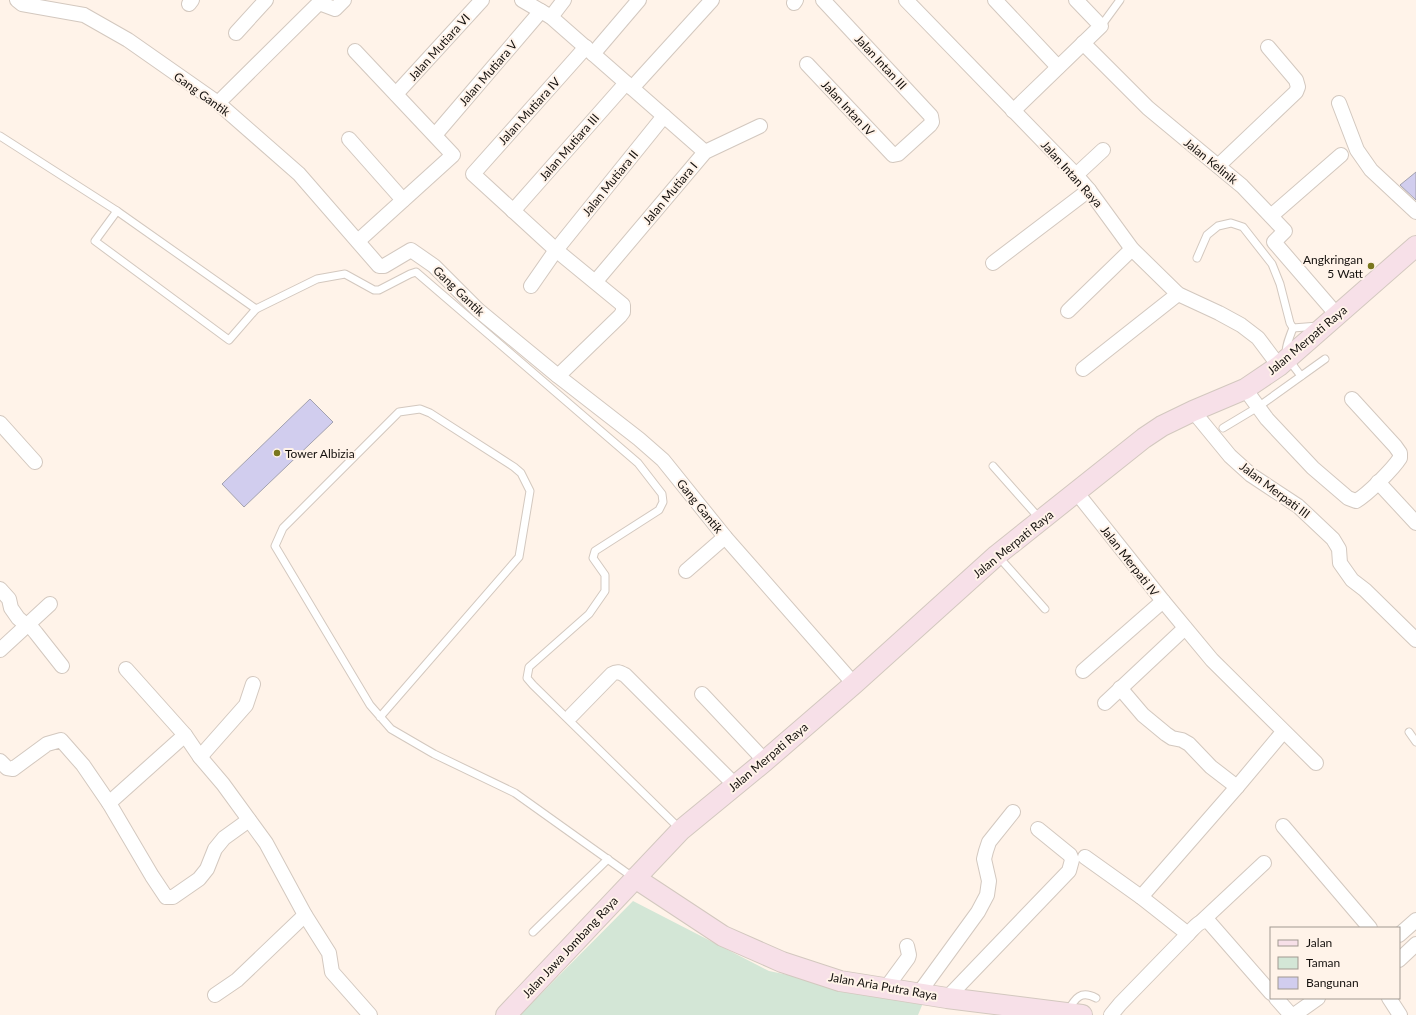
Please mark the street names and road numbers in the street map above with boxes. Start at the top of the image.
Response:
street label: Jalan Mutiara VI [405,10,473,84]
street label: Jalan Intan III [852,32,910,92]
street label: Jalan Mutiara V [456,37,521,109]
street label: Gang Gantik [171,69,234,120]
street label: Jalan Mutiara IV [495,74,564,148]
street label: Jalan Intan IV [818,77,878,140]
street label: Jalan Mutiara III [536,110,602,184]
street label: Jalan Kelinik [1181,135,1242,188]
street label: Jalan Intan Raya [1038,138,1106,210]
street label: Jalan Mutiara II [579,147,641,219]
street label: Jalan Mutiara I [639,159,701,227]
street label: Gang Gantik [430,263,488,320]
street label: Jalan Merpati Raya [1264,302,1350,378]
street label: Jalan Merpati III [1237,459,1313,521]
street label: Gang Gantik [674,476,727,537]
street label: Jalan Merpati Raya [970,507,1056,581]
street label: Jalan Merpati IV [1098,523,1163,600]
street label: Jalan Merpati Raya [725,719,811,795]
street label: Jalan Jawa Jombang Raya [519,893,621,1001]
street label: Jalan Aria Putra Raya [827,969,939,1003]

